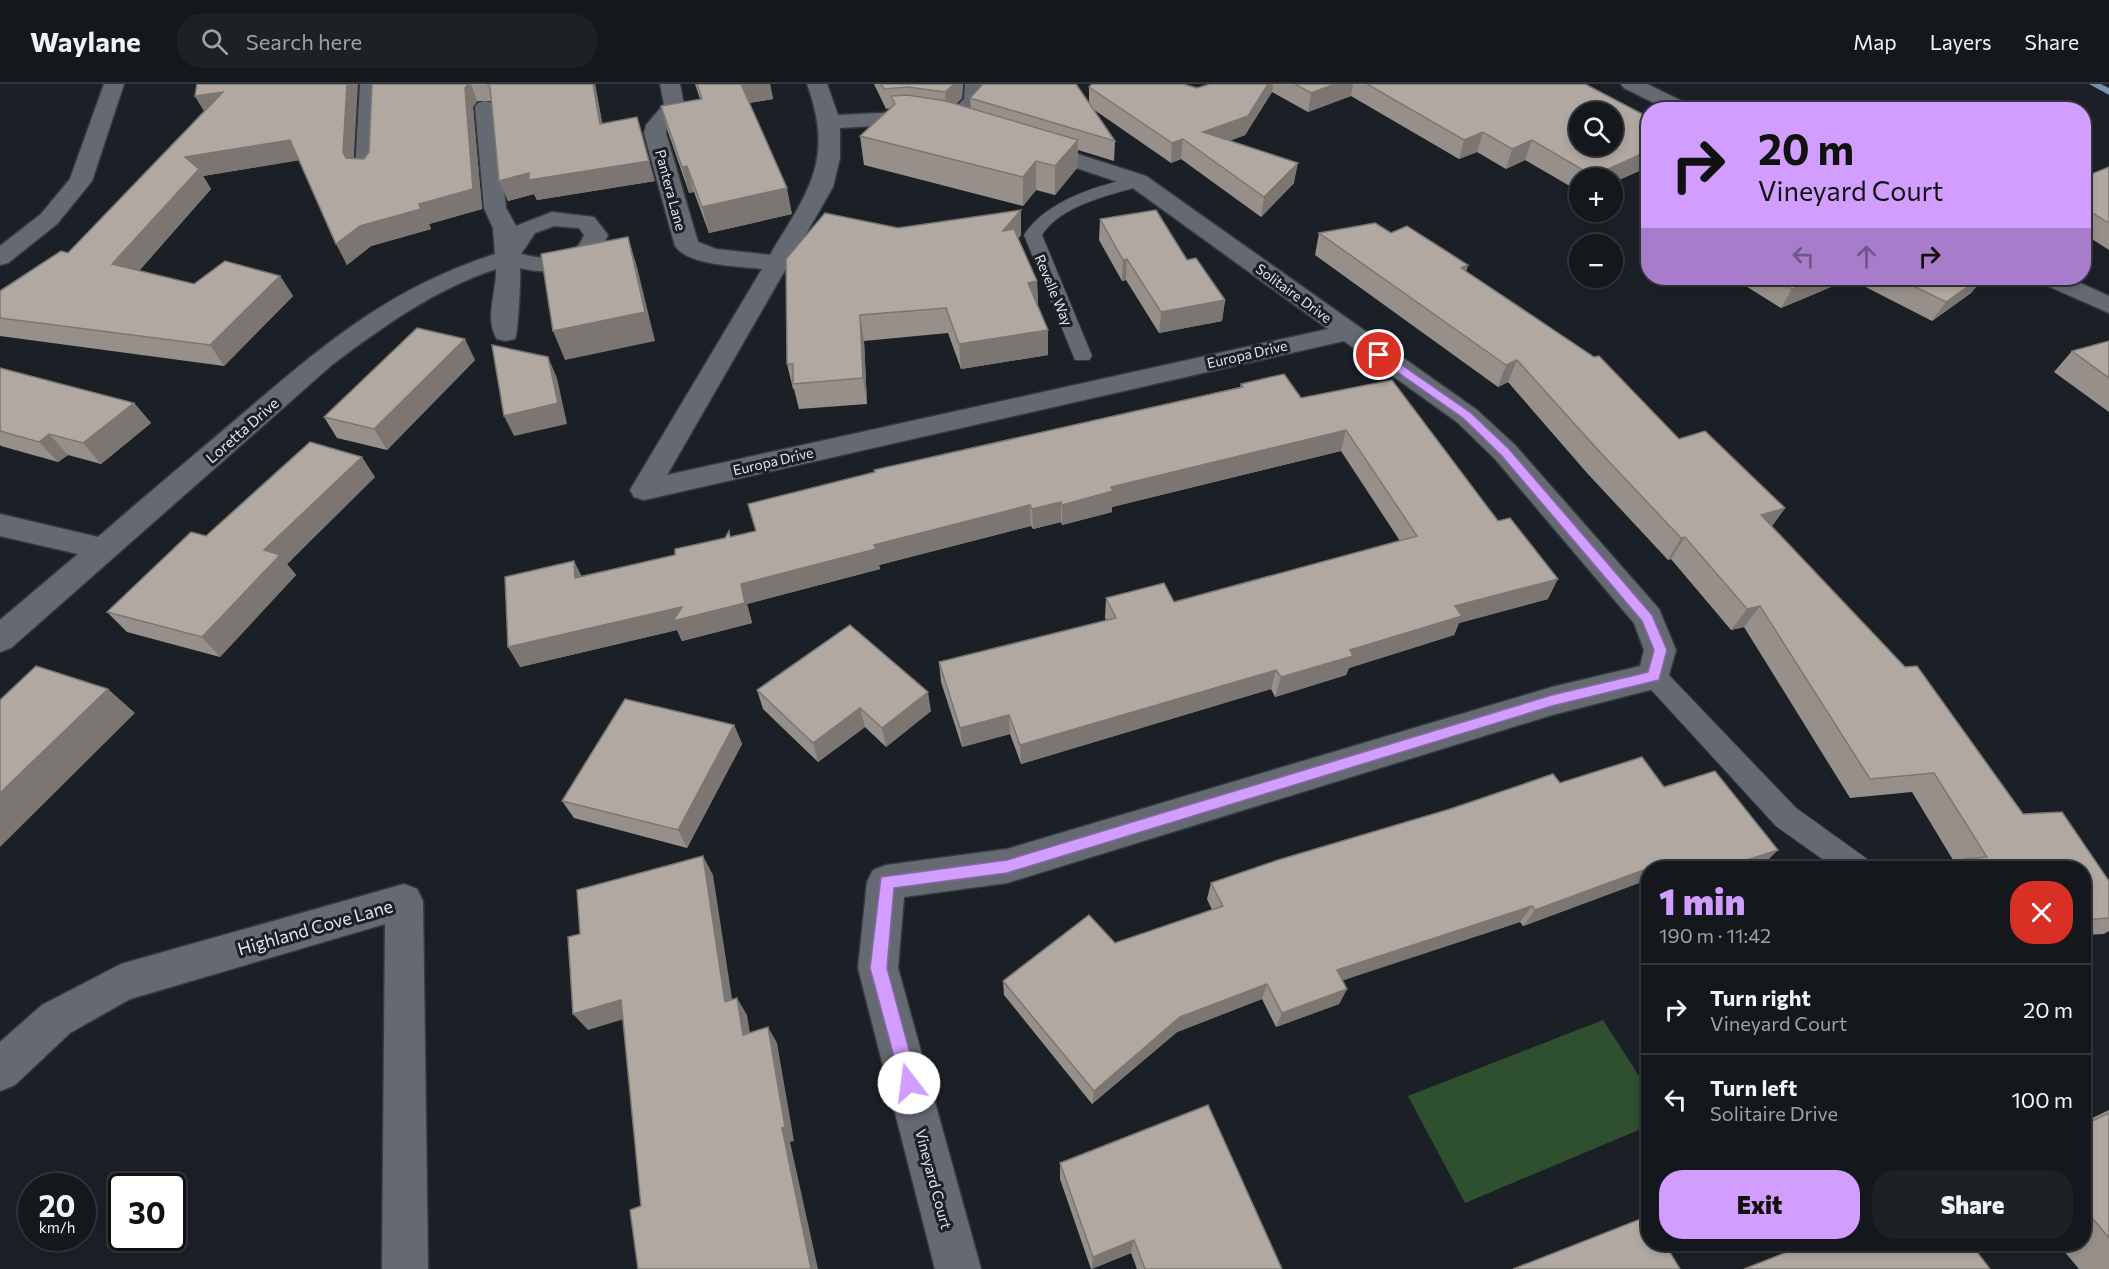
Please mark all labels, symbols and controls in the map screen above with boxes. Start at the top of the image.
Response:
search box [177,14,597,68]
text: Waylane [30,24,141,58]
icon: search [198,25,231,58]
text: Search here [246,28,362,55]
text: Map [1853,29,1897,54]
text: Layers [1930,29,1992,54]
text: Share [2025,29,2079,54]
map controls [1569,102,1623,288]
button: search [1569,102,1623,156]
text: 20 m [1758,122,1854,174]
icon: right [1659,126,1737,204]
street label: Pantera Lane [652,148,690,232]
button: + [1569,168,1623,222]
text: Vineyard Court [1758,174,1943,207]
button: − [1569,234,1623,288]
icon: left [1787,240,1820,273]
icon: ahead [1850,240,1883,273]
icon: right [1913,240,1946,273]
street label: Revelle Way [1031,252,1077,328]
street label: Solitaire Drive [1253,260,1335,326]
pin [1353,329,1404,380]
street label: Europa Drive [1205,337,1289,371]
icon: arrive [1362,338,1395,371]
street label: Loretta Drive [202,394,282,466]
street label: Europa Drive [731,444,815,478]
text: 1 min [1659,878,1745,922]
button: close [2010,881,2073,944]
street label: Highland Cove Lane [235,894,395,960]
text: 190 m · 11:42 [1659,923,1771,947]
text: Turn right [1710,984,1811,1011]
icon: right [1659,993,1692,1026]
text: 20 m [2023,996,2073,1023]
text: Vineyard Court [1710,1011,1847,1035]
position arrow [877,1051,941,1115]
text: Turn left [1710,1074,1797,1101]
icon: left [1659,1083,1692,1116]
text: 100 m [2011,1086,2073,1113]
text: Solitaire Drive [1710,1101,1838,1125]
street label: Vineyard Court [912,1127,956,1231]
button: Exit [1659,1170,1860,1239]
button: Share [1872,1170,2073,1239]
speed limit sign: 30 [108,1173,186,1251]
text: 20 [39,1186,75,1223]
text: km/h [39,1218,75,1236]

